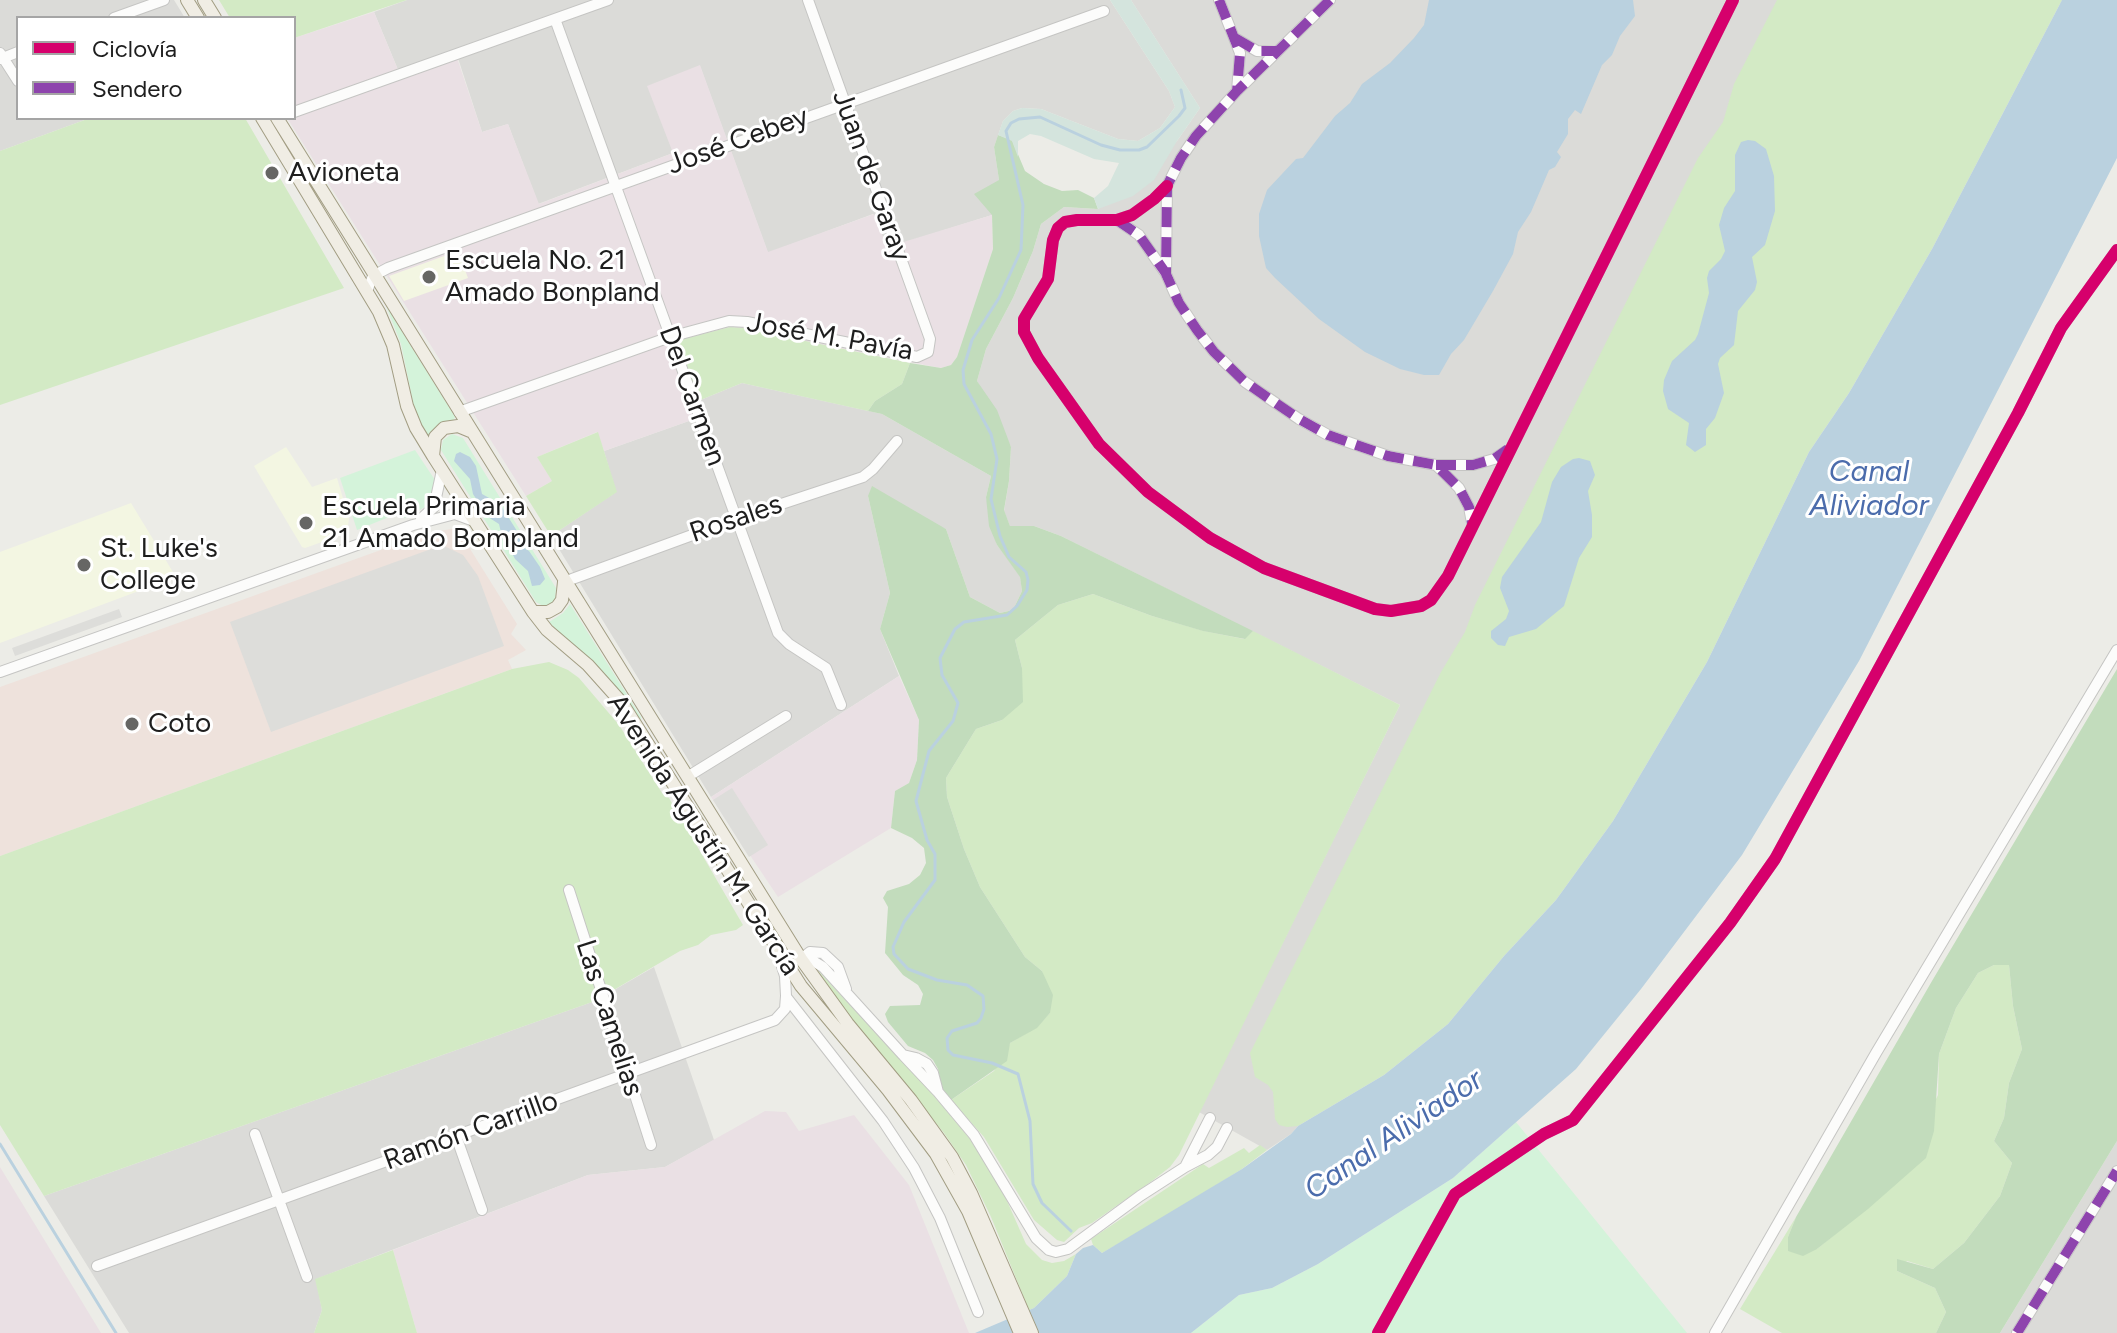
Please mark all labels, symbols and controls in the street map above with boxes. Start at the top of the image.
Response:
legend [16,16,296,120]
text: Ciclovía [92,34,177,63]
text: Sendero [92,74,182,103]
street label: Juan de Garay [825,86,917,266]
street label: José Cebey [663,100,813,182]
place label: Avioneta [288,156,400,190]
marker: Avioneta [263,164,281,182]
place label: Escuela No. 21 Amado Bonpland [445,244,660,310]
marker: Escuela No. 21 Amado Bonpland [420,268,438,286]
street label: José M. Pavía [745,306,915,368]
street label: Del Carmen [651,322,733,470]
water label: Canal Aliviador [1809,454,1929,524]
street label: Rosales [685,488,787,550]
place label: Escuela Primaria 21 Amado Bompland [322,490,579,556]
marker: Escuela Primaria 21 Amado Bompland [297,514,315,532]
place label: St. Luke's College [100,532,218,598]
marker: St. Luke's College [75,556,93,574]
street label: Avenida Agustín M. García [599,688,807,982]
place label: Coto [148,707,211,741]
marker: Coto [123,715,141,733]
street label: Las Camelias [568,936,650,1100]
water label: Canal Aliviador [1298,1062,1490,1208]
street label: Ramón Carrillo [379,1084,563,1178]

